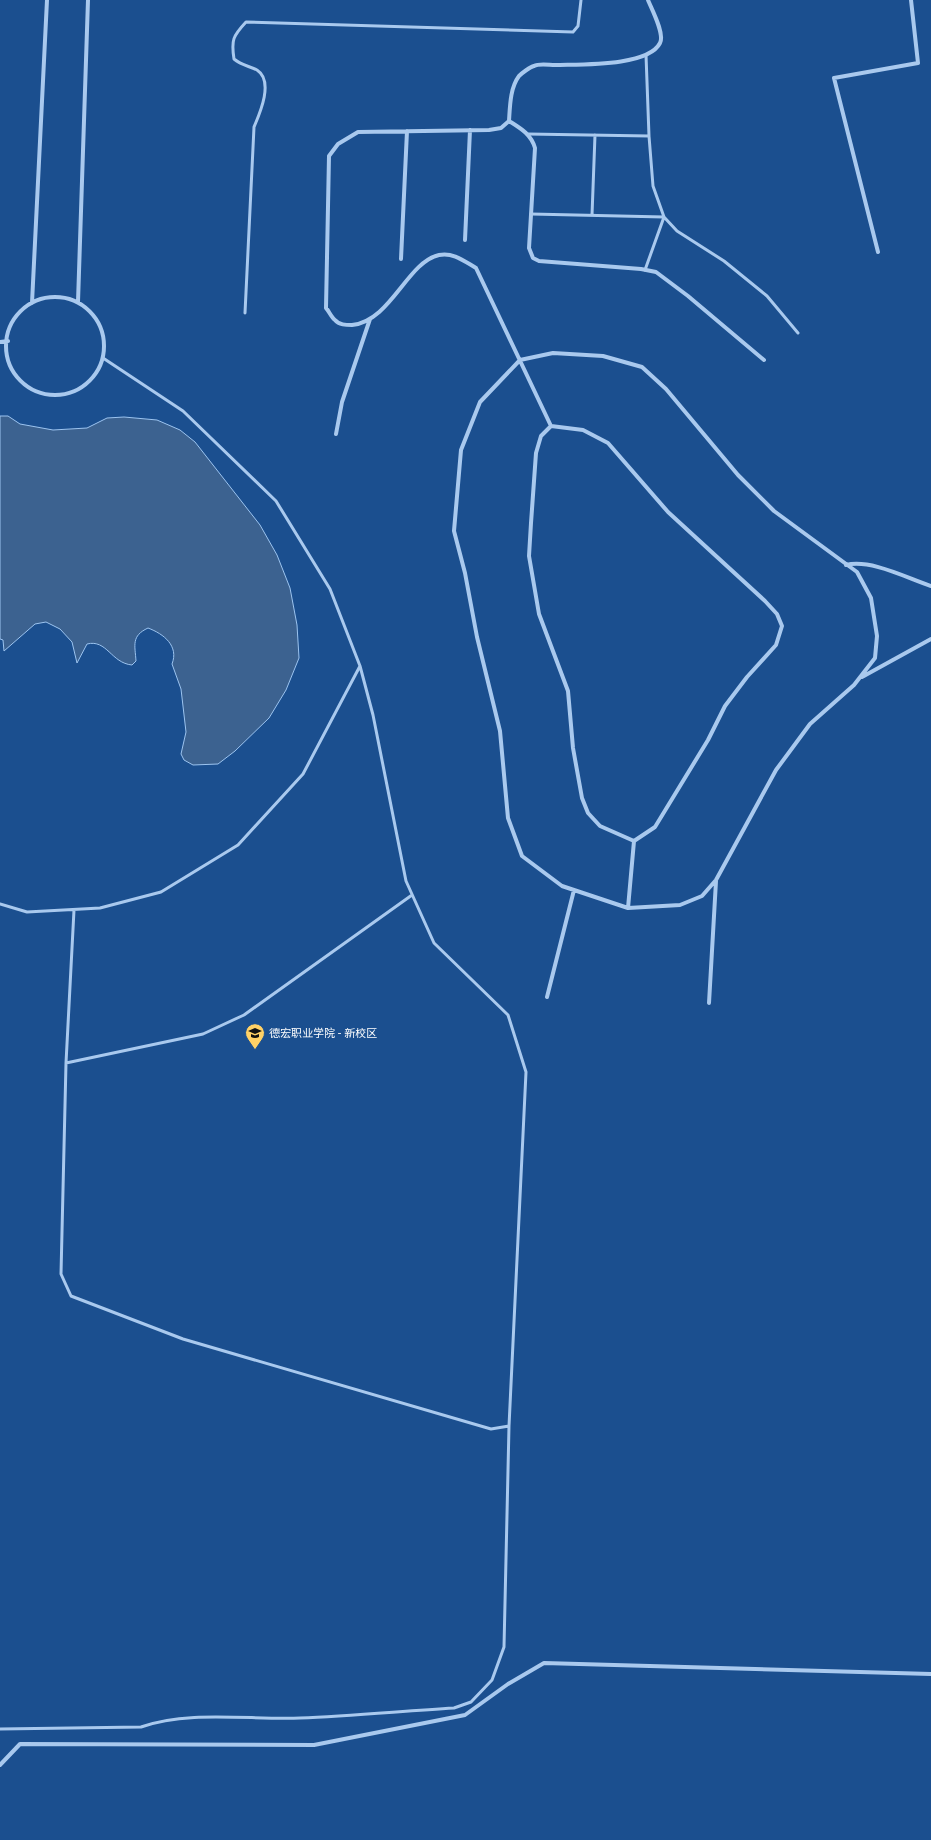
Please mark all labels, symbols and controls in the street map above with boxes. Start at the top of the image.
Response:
school or university icon: 德宏职业学院 - 新校区 [244,1022,266,1050]
place label: 德宏职业学院 - 新校区 [269,1027,377,1040]

